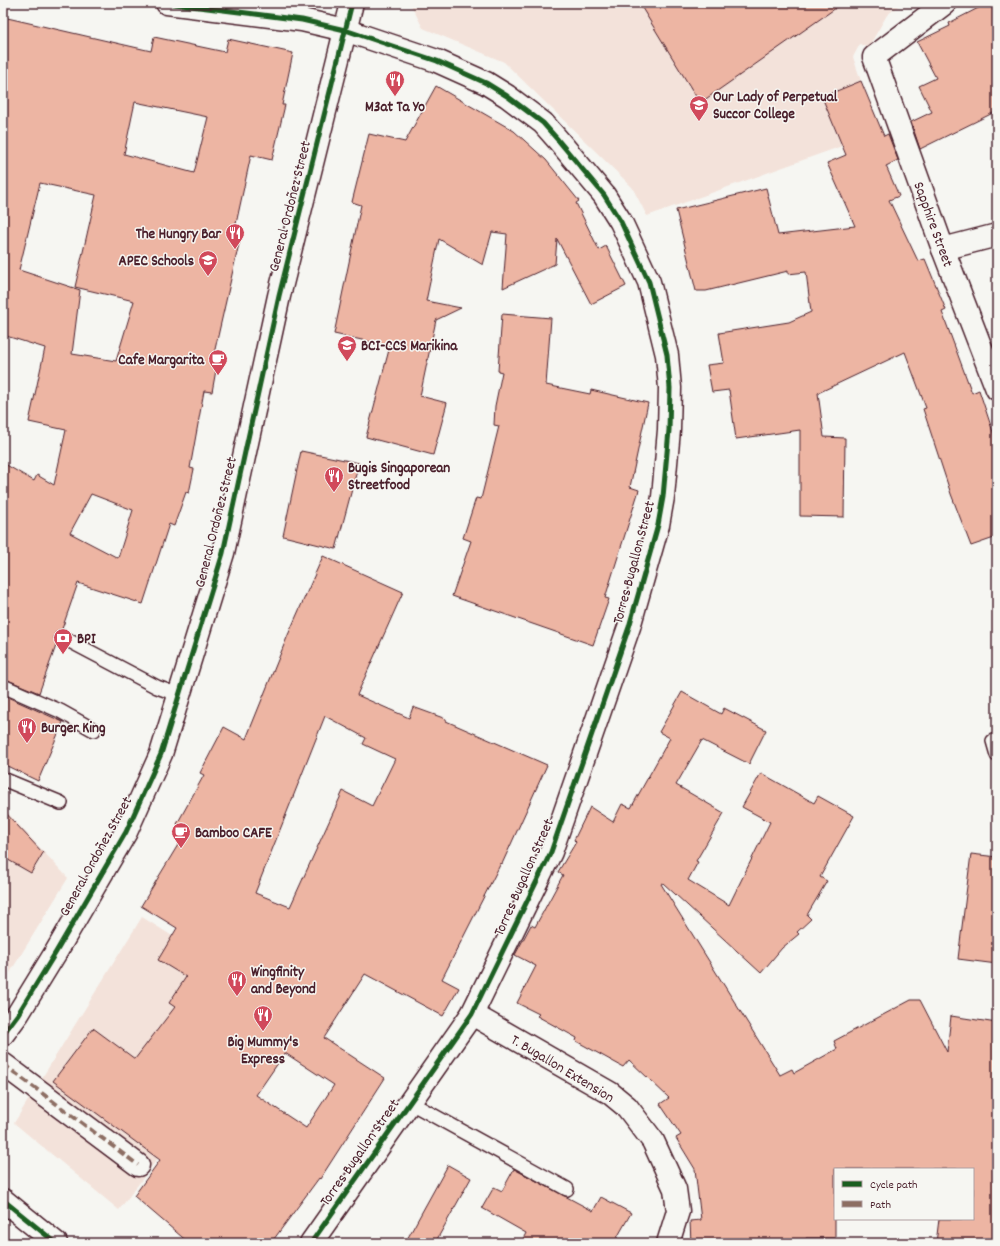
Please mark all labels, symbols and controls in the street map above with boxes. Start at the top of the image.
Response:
restaurant icon: M3at Ta Yo [384,69,406,97]
place label: Our Lady of Perpetual Succor College [713,87,838,126]
school or university icon: Our Lady of Perpetual Succor College [688,94,710,122]
place label: M3at Ta Yo [365,97,425,119]
street label: General Ordoñez Street [264,138,318,274]
street label: Sapphire Street [907,179,958,271]
restaurant icon: The Hungry Bar [224,222,246,250]
place label: The Hungry Bar [136,224,221,246]
school or university icon: APEC Schools [197,249,219,277]
place label: APEC Schools [119,251,194,273]
school or university icon: BCI-CCS Marikina [336,334,358,362]
place label: BCI-CCS Marikina [361,336,458,358]
cafe icon: Cafe Margarita [207,348,229,376]
place label: Cafe Margarita [118,350,205,372]
street label: General Ordoñez Street [190,454,244,590]
place label: Bugis Singaporean Streetfood [348,458,450,497]
restaurant icon: Bugis Singaporean Streetfood [323,465,345,493]
street label: Torres Bugallon Street [608,498,662,627]
bank icon: BPI [52,627,74,655]
place label: BPI [77,629,96,651]
restaurant icon: Burger King [16,716,38,744]
place label: Burger King [41,718,106,740]
street label: General Ordoñez Street [55,792,139,921]
street label: Torres Bugallon Street [489,815,561,940]
cafe icon: Bamboo CAFE [170,821,192,849]
place label: Bamboo CAFE [195,823,272,845]
place label: Wingfinity and Beyond [251,962,316,1001]
restaurant icon: Wingfinity and Beyond [226,969,248,997]
restaurant icon: Big Mummy's Express [252,1004,274,1032]
street label: T. Bugallon Extension [506,1030,618,1109]
place label: Big Mummy's Express [227,1032,299,1071]
street label: Torres Bugallon Street [315,1095,406,1211]
legend [834,1168,974,1220]
text: Cycle path [870,1177,918,1194]
text: Path [870,1197,891,1214]

